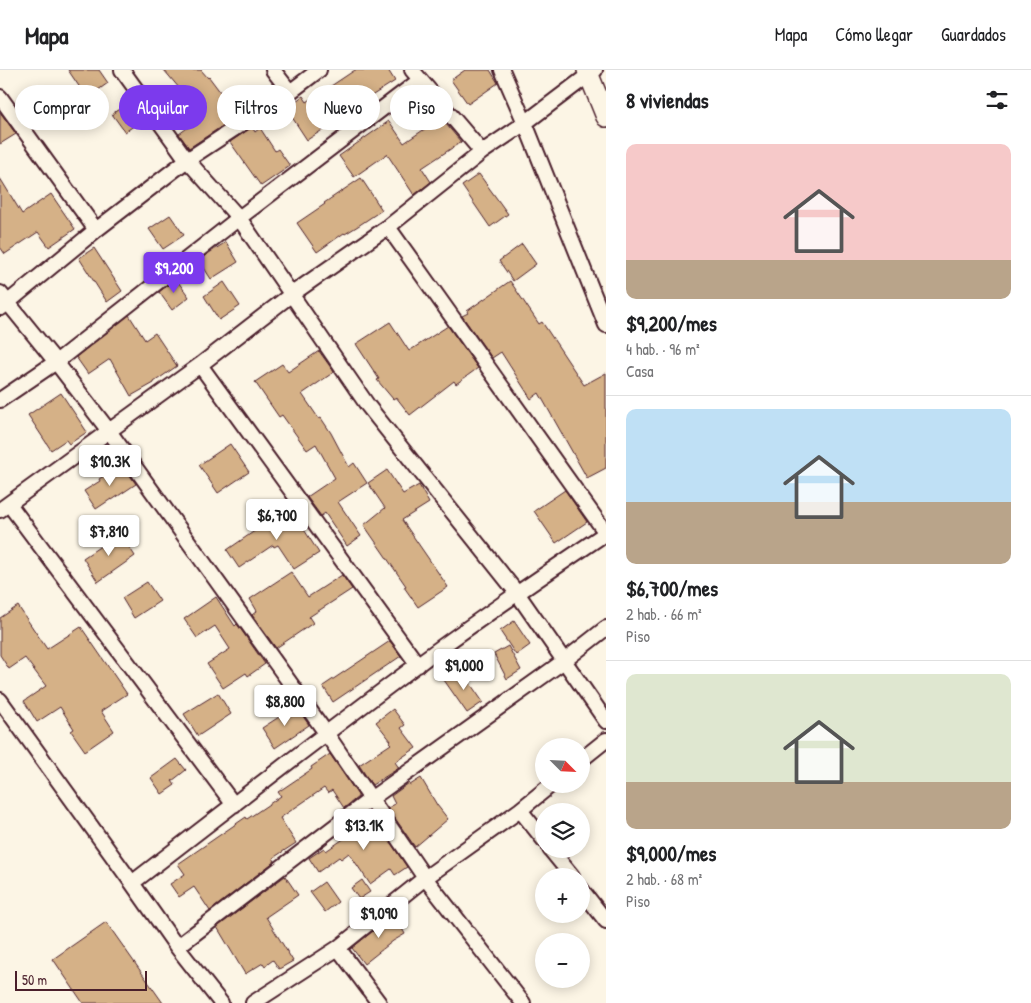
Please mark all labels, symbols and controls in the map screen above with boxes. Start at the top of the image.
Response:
text: Mapa [25,19,68,51]
text: Mapa [775,22,807,47]
text: Cómo llegar [835,22,913,47]
text: Guardados [941,22,1006,47]
chip: Comprar [15,85,109,130]
chip: Alquilar [119,85,207,130]
chip: Filtros [217,85,296,130]
chip: Nuevo [306,85,380,130]
chip: Piso [390,85,453,130]
text: 8 viviendas [626,86,709,115]
icon: filters [983,86,1011,114]
icon: home [774,176,864,266]
pin: $9,200 [133,252,215,294]
text: $9,200 [154,257,194,279]
text: $9,200/mes [626,309,717,338]
text: 4 hab. · 96 m² [626,338,700,360]
text: Casa [626,360,653,382]
icon: home [774,442,864,532]
pin: $10.3K [69,444,151,487]
text: $10.3K [90,450,130,472]
pin: $6,700 [236,498,318,541]
text: $6,700 [257,504,297,526]
pin: $7,810 [68,514,150,557]
text: $7,810 [89,520,129,542]
text: $6,700/mes [626,574,718,603]
text: 2 hab. · 66 m² [626,603,702,625]
text: Piso [626,625,650,647]
pin: $9,000 [423,648,505,691]
text: $9,000 [445,654,483,676]
pin: $8,800 [244,684,326,727]
text: $8,800 [265,690,305,712]
icon: home [774,707,864,797]
north arrow [535,738,590,792]
map controls [535,738,590,988]
button: layers [535,803,590,858]
pin: $13.1K [323,808,405,851]
text: $13.1K [345,814,383,836]
text: $9,000/mes [626,839,716,868]
button: + [535,868,590,923]
text: 2 hab. · 68 m² [626,868,702,890]
text: Piso [626,890,650,912]
pin: $9,090 [338,896,420,939]
text: $9,090 [360,902,398,924]
button: − [535,933,590,988]
scale bar [15,968,148,991]
text: 50 m [22,970,47,989]

